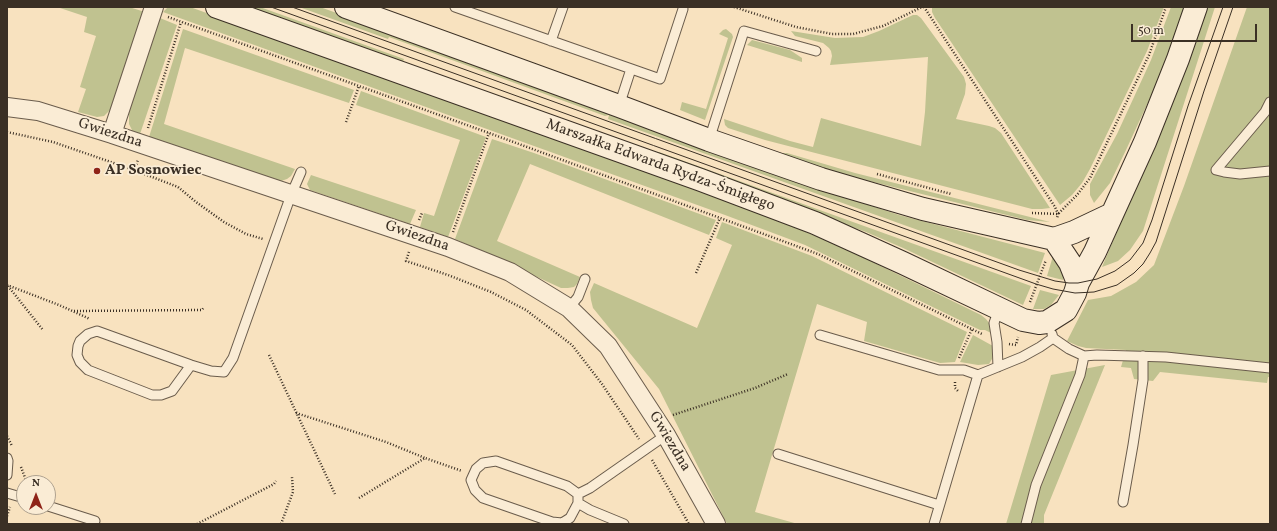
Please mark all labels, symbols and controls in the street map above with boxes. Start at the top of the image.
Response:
scale bar [1133,16,1259,42]
text: 50 m [1138,23,1164,39]
street label: Gwiezdna [76,115,144,153]
street label: Marszałka Edwarda Rydza-Śmigłego [543,116,777,216]
place label: AP Sosnowiec [105,162,201,180]
marker: AP Sosnowiec [92,166,102,176]
street label: Gwiezdna [383,218,451,256]
street label: Gwiezdna [644,409,694,475]
north arrow [16,475,56,515]
text: N [32,476,40,491]

